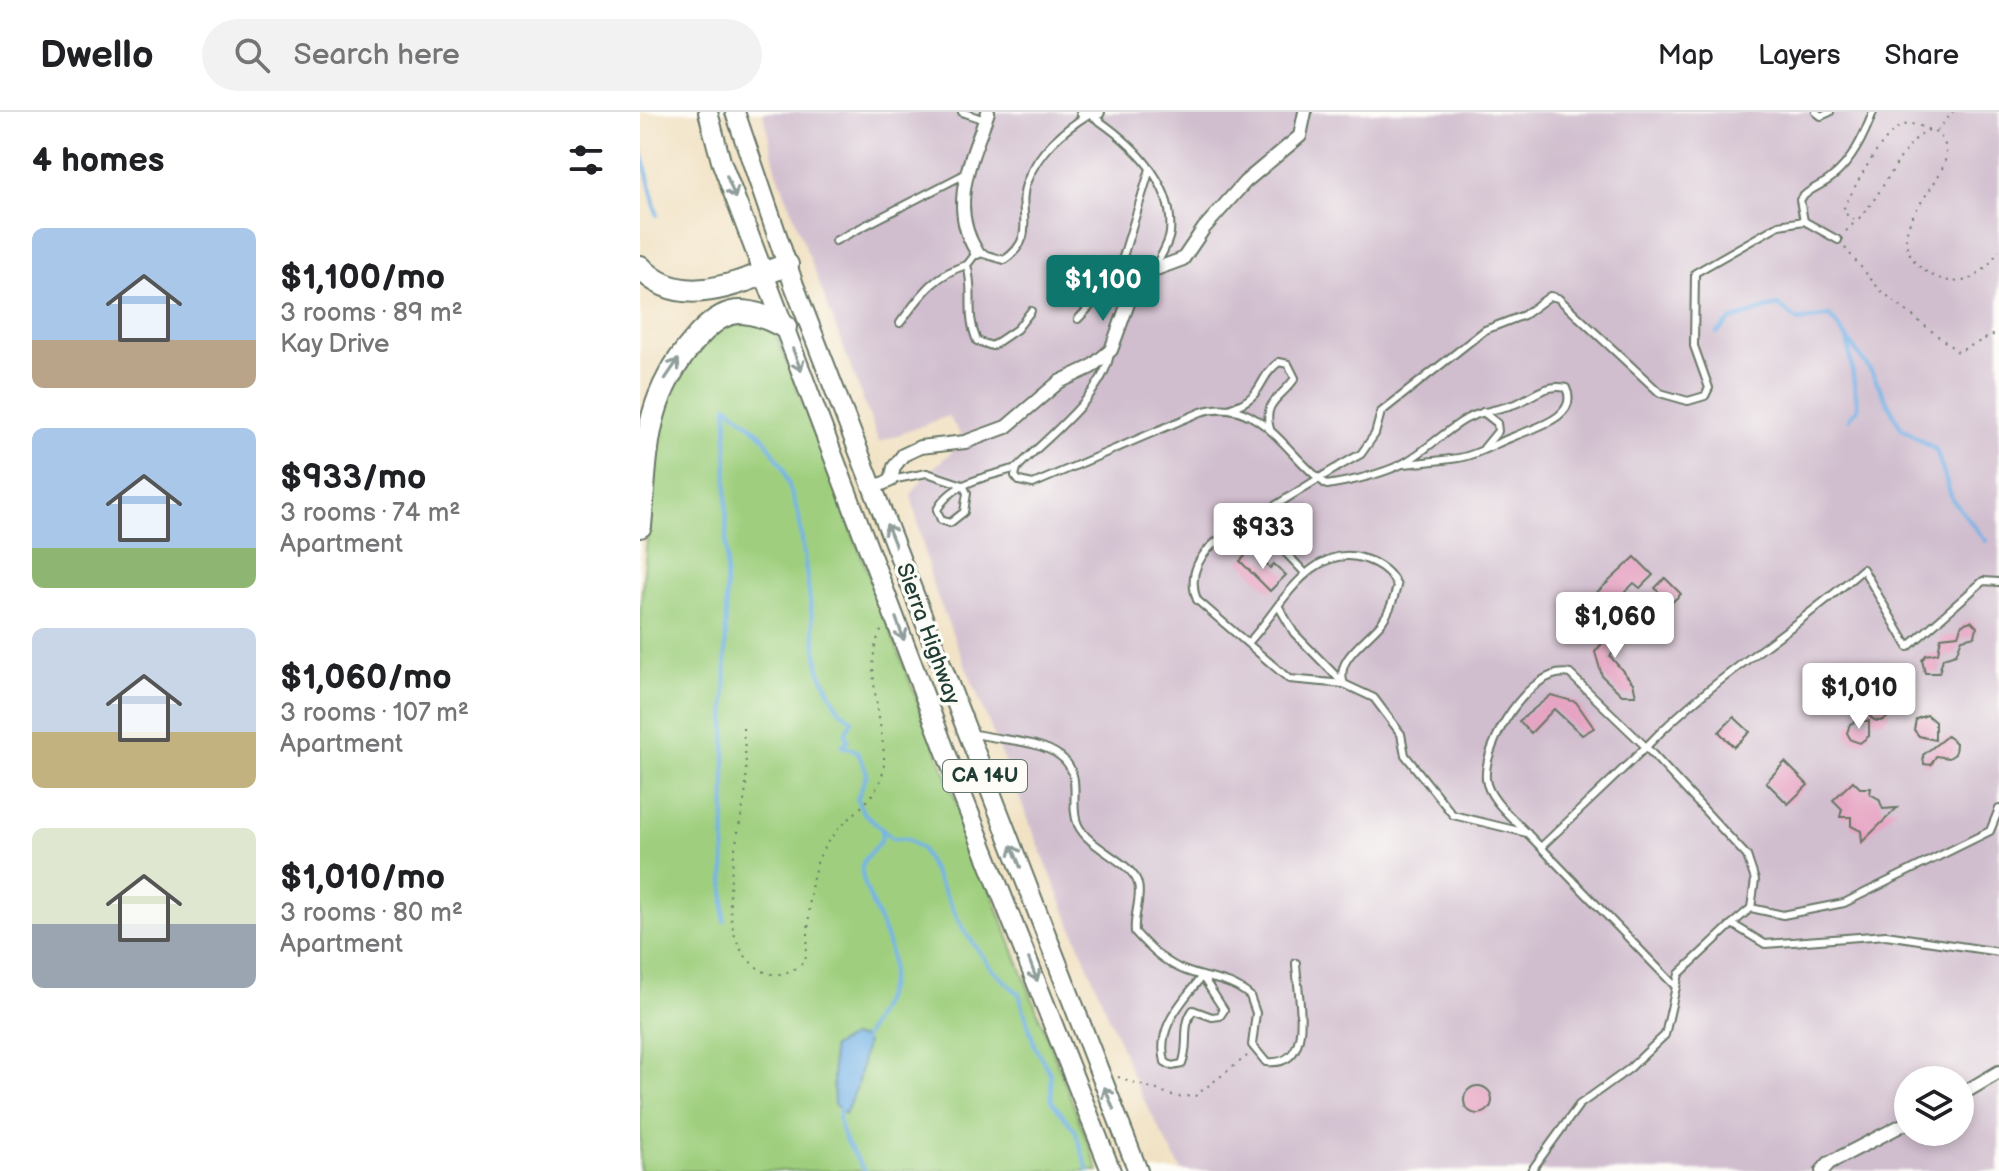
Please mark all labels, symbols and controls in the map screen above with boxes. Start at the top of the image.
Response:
search box [202,19,762,91]
text: Dwello [40,33,154,78]
icon: search [230,33,274,77]
text: Search here [294,37,460,73]
text: Map [1658,39,1714,72]
text: Layers [1758,39,1841,72]
text: Share [1885,39,1959,72]
icon: filters [564,138,608,182]
text: 4 homes [32,140,164,181]
one-way arrow [725,174,739,198]
pin: $1,100 [1038,255,1168,323]
text: $1,100/mo [280,257,445,298]
icon: home [96,260,192,356]
text: $1,100 [1064,265,1142,296]
text: 3 rooms · 89 m² [280,298,463,329]
text: Kay Drive [280,329,389,360]
one-way arrow [791,347,805,372]
one-way arrow [663,358,680,380]
text: $933/mo [280,457,426,498]
icon: home [96,460,192,556]
text: 3 rooms · 74 m² [280,498,460,529]
pin: $933 [1216,503,1310,571]
text: $933 [1232,513,1294,544]
one-way arrow [883,523,897,548]
text: Apartment [280,529,403,560]
street label: Sierra Highway [890,560,966,708]
pin: $1,060 [1550,592,1680,660]
text: $1,060 [1574,602,1656,633]
one-way arrow [894,616,908,641]
text: $1,060/mo [280,657,452,698]
icon: home [96,660,192,756]
pin: $1,010 [1794,663,1924,731]
text: $1,010 [1820,673,1898,704]
text: 3 rooms · 107 m² [280,698,469,729]
text: Apartment [280,729,403,760]
road number: CA 14U [943,760,1027,792]
one-way arrow [1008,844,1023,869]
text: $1,010/mo [280,857,445,898]
icon: home [96,860,192,956]
text: 3 rooms · 80 m² [280,898,463,929]
text: Apartment [280,929,403,960]
one-way arrow [1027,957,1042,981]
map controls [1894,1066,1974,1146]
button: layers [1894,1066,1974,1146]
one-way arrow [1101,1086,1115,1111]

